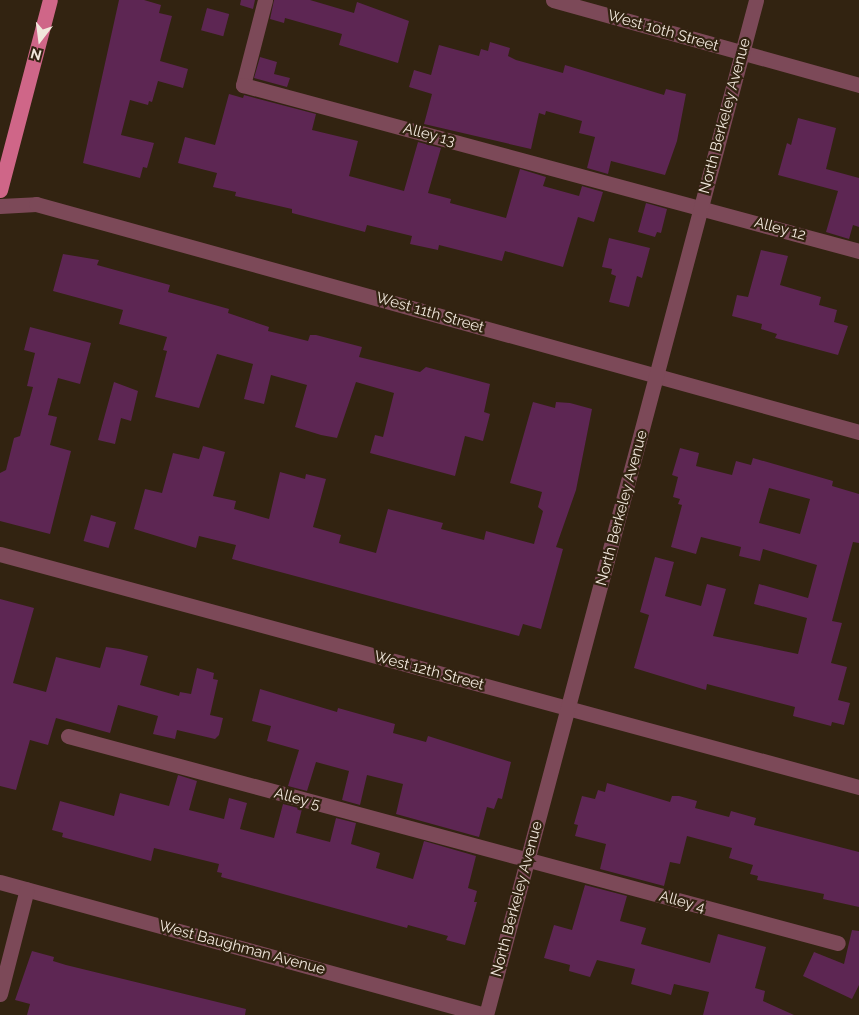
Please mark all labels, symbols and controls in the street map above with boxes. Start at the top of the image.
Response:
street label: West 10th Street [606,7,720,55]
north arrow [15,15,65,65]
street label: North Berkeley Avenue [695,36,755,196]
text: N [29,45,43,64]
street label: Alley 13 [401,119,457,151]
street label: Alley 12 [752,213,808,245]
street label: West 11th Street [374,289,486,337]
street label: North Berkeley Avenue [592,428,652,588]
street label: West 12th Street [372,648,486,694]
street label: Alley 5 [272,784,322,814]
street label: North Berkeley Avenue [487,819,547,979]
street label: Alley 4 [657,887,707,917]
street label: West Baughman Avenue [157,917,327,979]

